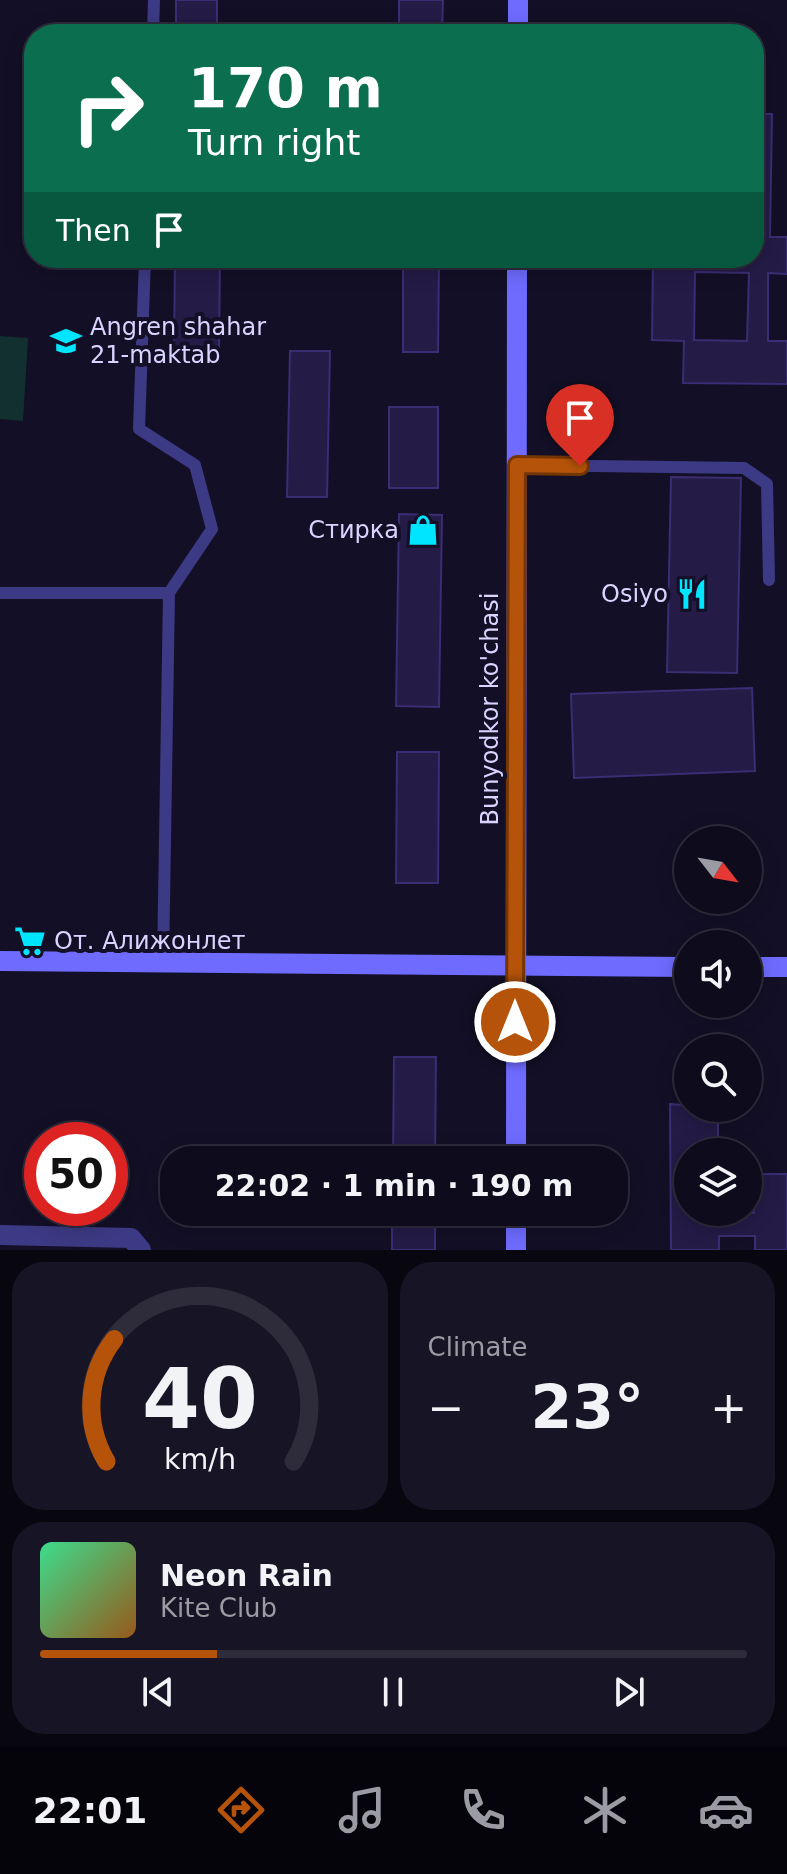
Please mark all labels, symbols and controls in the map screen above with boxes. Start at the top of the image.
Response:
text: 170 m [188,55,383,120]
icon: right [56,56,160,160]
text: Turn right [188,122,360,163]
icon: arrive [147,208,191,252]
text: Then [56,213,131,248]
place label: Angren shahar 21-maktab [90,313,266,369]
school or university icon: Angren shahar 21-maktab [49,324,83,358]
pin [546,384,614,466]
icon: arrive [558,396,602,440]
shop icon: Стирка [406,513,440,547]
place label: Стирка [308,516,399,544]
restaurant icon: Osiyo [675,577,709,611]
place label: Osiyo [601,580,668,608]
street label: Bunyodkor ko'chasi [476,593,504,825]
north arrow [674,826,762,914]
map controls [674,826,762,1226]
supermarket icon: От. Алижонлет [13,924,47,958]
place label: От. Алижонлет [54,927,246,955]
button: sound [674,930,762,1018]
position arrow [473,980,557,1064]
button: search [674,1034,762,1122]
speed limit sign: 50 [24,1122,128,1226]
button: layers [674,1138,762,1226]
text: 22:02 · 1 min · 190 m [215,1168,573,1203]
text: Climate [428,1332,528,1362]
text: 40 [142,1351,258,1448]
text: 23° [531,1372,644,1442]
text: − [428,1382,464,1433]
text: + [710,1382,747,1433]
text: km/h [164,1442,236,1476]
text: Neon Rain [160,1558,333,1593]
text: Kite Club [160,1593,277,1623]
icon: previous [136,1670,180,1714]
icon: pause [371,1670,415,1714]
icon: next [607,1670,651,1714]
icon: directions [213,1782,269,1838]
icon: music [334,1782,390,1838]
icon: phone [455,1782,511,1838]
icon: climate [577,1782,633,1838]
icon: car [698,1782,754,1838]
text: 22:01 [33,1790,147,1831]

